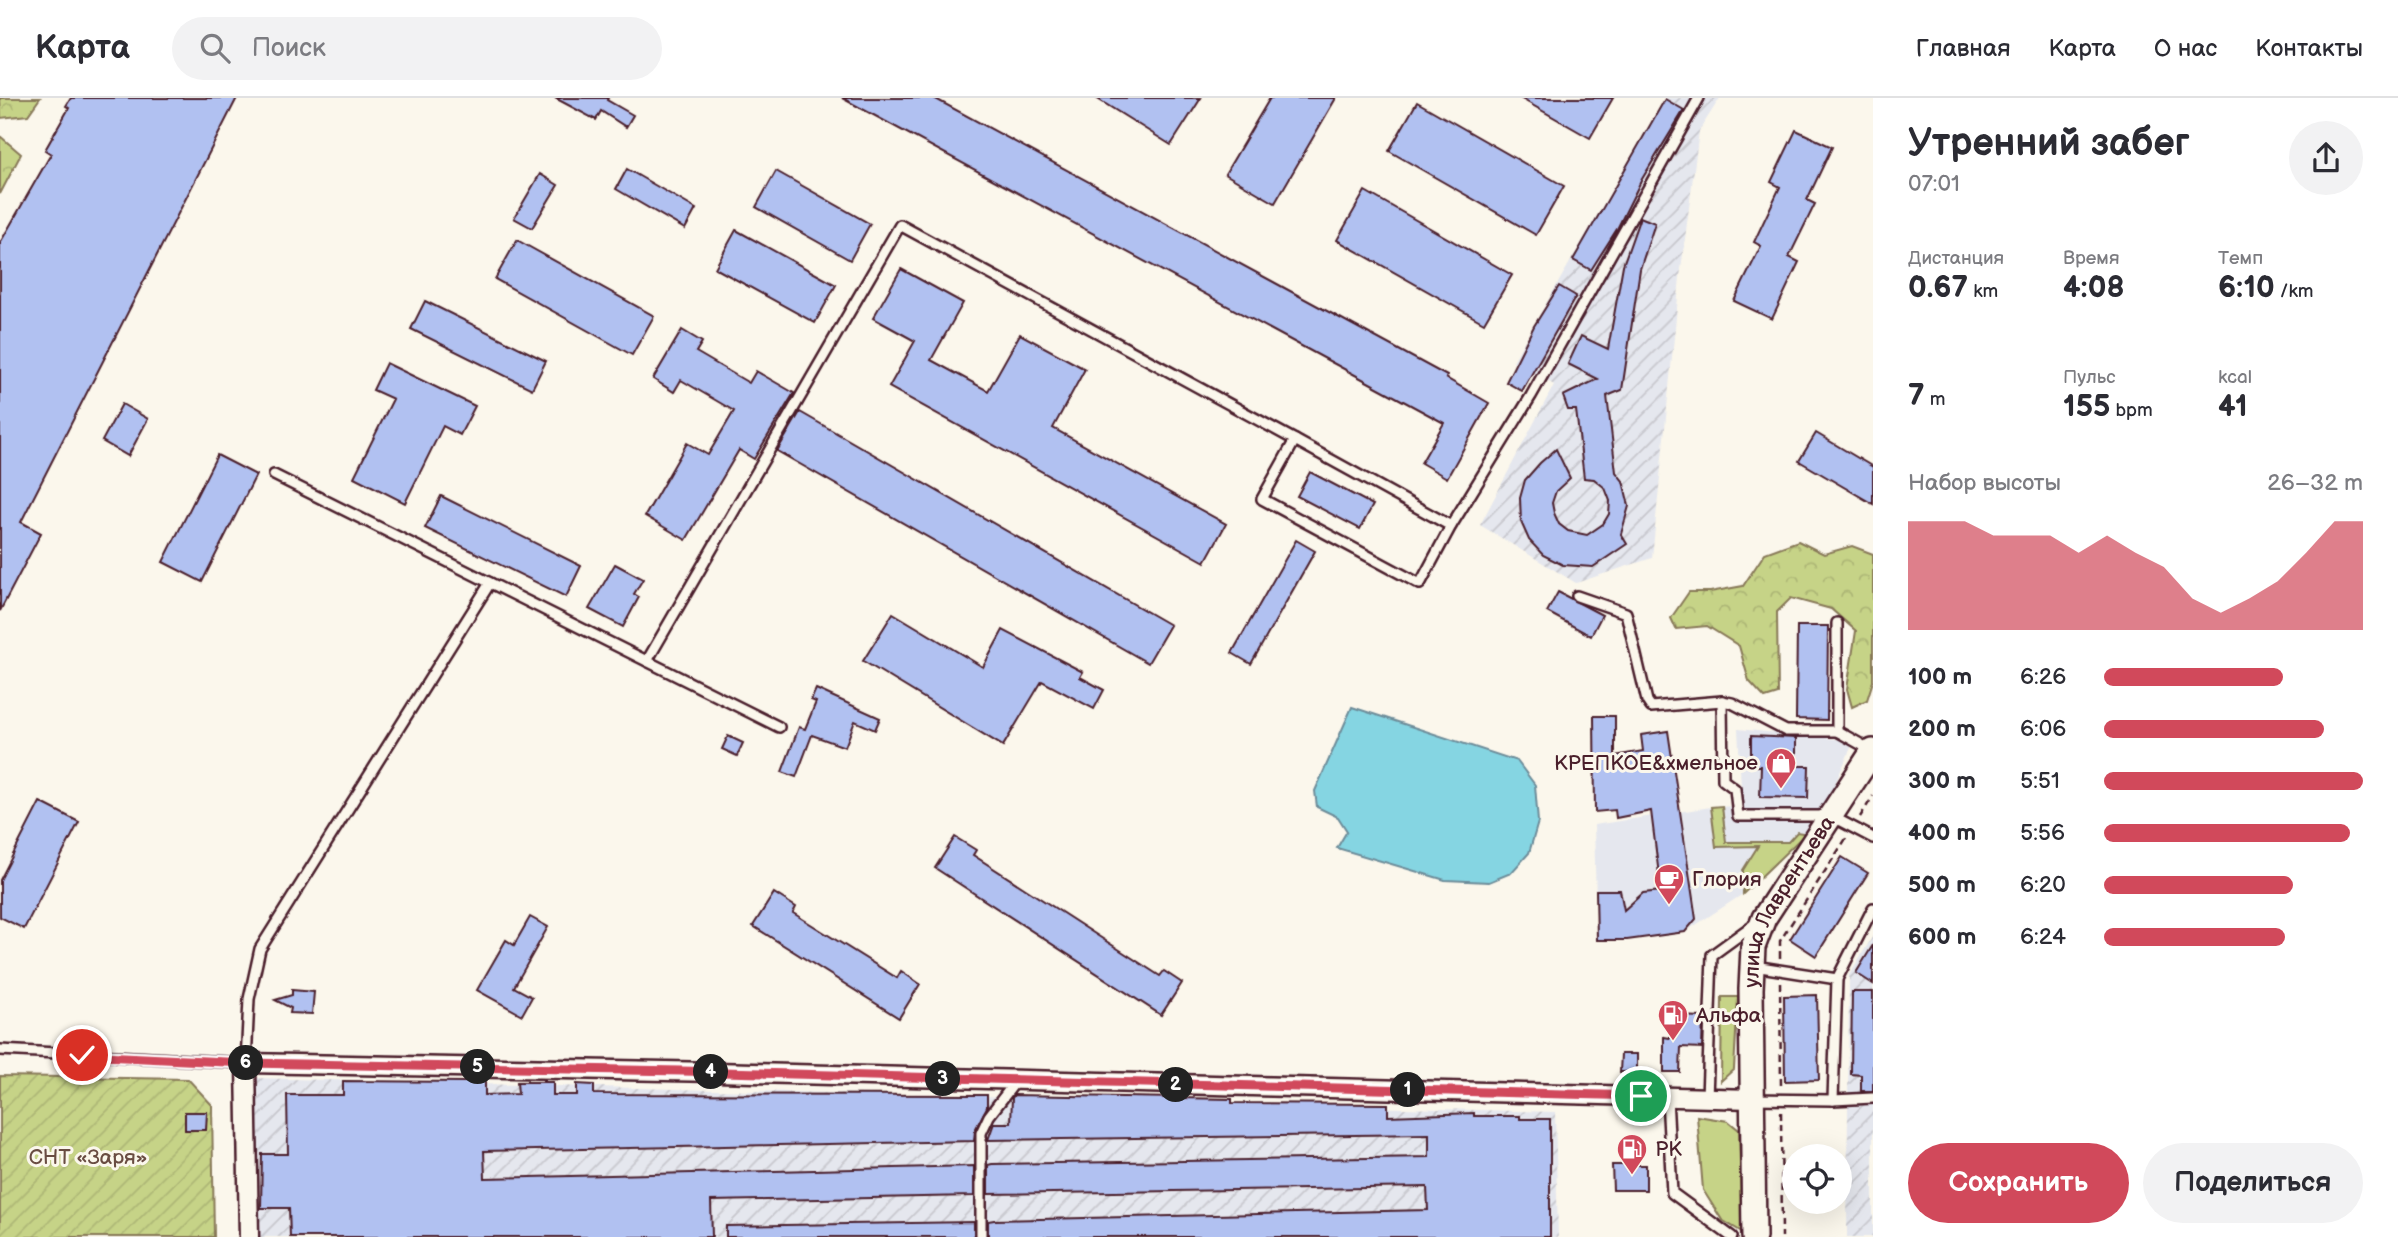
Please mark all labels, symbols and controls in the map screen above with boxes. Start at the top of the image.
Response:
search box [172,17,662,80]
text: Карта [35,28,130,68]
icon: search [196,29,234,67]
text: Поиск [252,33,326,64]
text: Главная [1916,34,2010,63]
text: Карта [2048,34,2116,63]
text: О нас [2154,34,2217,63]
text: Контакты [2255,34,2363,63]
text: Утренний забег [1908,121,2190,166]
button: share [2289,121,2363,195]
text: 07:01 [1908,170,1960,198]
text: Дистанция [1908,247,2004,270]
text: Время [2063,247,2119,270]
text: Темп [2218,247,2263,270]
text: 0.67 [1908,270,1968,306]
text: 4:08 [2063,270,2125,306]
text: 6:10 [2218,270,2275,306]
text: km [1968,280,1998,303]
text: /km [2275,280,2313,303]
text: Пульс [2063,366,2116,389]
text: kcal [2218,366,2252,389]
text: 7 [1908,378,1925,414]
text: m [1925,388,1945,411]
text: 155 [2063,389,2110,425]
text: 41 [2218,389,2248,425]
text: bpm [2110,399,2153,422]
text: Набор высоты [1908,469,2061,497]
text: 26–32 m [2267,469,2363,497]
text: 100 m [1908,663,1972,691]
text: 6:26 [2020,663,2066,691]
text: 200 m [1908,715,1976,743]
text: 6:06 [2020,715,2066,743]
shop icon: КРЕПКОЕ&хмельное [1764,746,1798,790]
place label: КРЕПКОЕ&хмельное [1554,751,1758,776]
text: 300 m [1908,767,1976,795]
text: 5:51 [2020,767,2060,795]
street label: улица Лаврентьева [1739,811,1841,988]
text: 400 m [1908,819,1976,847]
text: 5:56 [2020,819,2065,847]
cafe icon: Глория [1652,862,1686,906]
place label: Глория [1692,867,1762,892]
text: 500 m [1908,871,1976,899]
text: 6:20 [2020,871,2066,899]
text: 600 m [1908,923,1976,951]
text: 6:24 [2020,923,2066,951]
fuel station icon: Альфа [1656,998,1690,1042]
place label: Альфа [1695,1003,1762,1028]
pin [52,1025,112,1085]
icon: check [63,1036,101,1074]
pin: 6 [229,1046,264,1080]
pin: 5 [461,1049,496,1084]
text: 6 [240,1051,251,1074]
pin: 4 [694,1054,728,1090]
text: 5 [472,1055,483,1078]
text: 4 [705,1060,716,1083]
pin: 3 [926,1062,960,1096]
pin [1611,1066,1671,1126]
text: 3 [937,1067,948,1090]
pin: 2 [1158,1068,1194,1102]
pin: 1 [1390,1072,1426,1108]
text: 2 [1170,1073,1181,1096]
icon: arrive [1622,1077,1660,1115]
text: 1 [1404,1078,1412,1101]
fuel station icon: РК [1615,1132,1649,1176]
place label: РК [1655,1137,1682,1162]
button: Сохранить [1908,1143,2129,1223]
button: Поделиться [2143,1143,2363,1223]
map controls [1782,1144,1852,1214]
button: locate [1782,1144,1852,1214]
park label: СНТ «Заря» [29,1145,147,1170]

